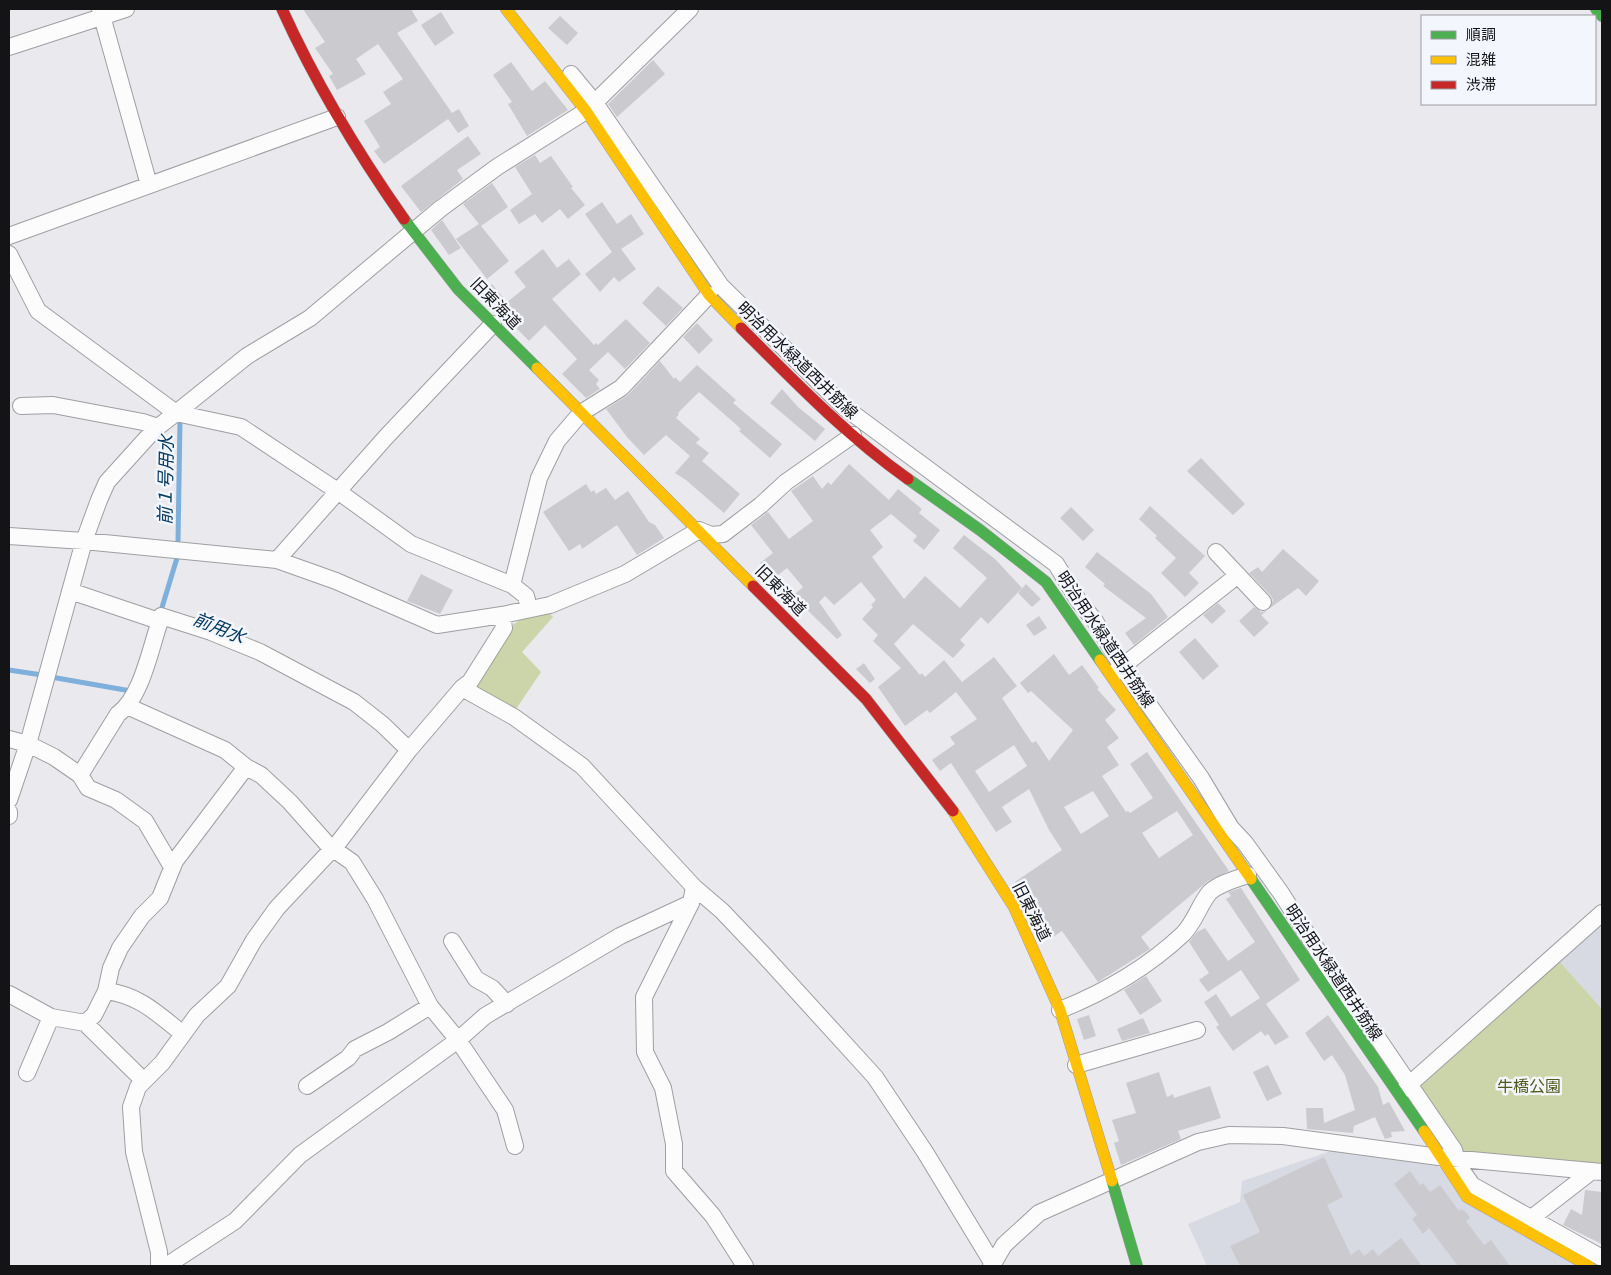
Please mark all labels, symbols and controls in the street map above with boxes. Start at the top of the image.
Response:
legend [1421,15,1596,105]
text: 順調 [1466,25,1496,45]
text: 混雑 [1466,50,1496,70]
text: 渋滞 [1466,75,1496,95]
street label: 旧東海道 [465,273,525,334]
street label: 明治用水緑道西井筋線 [732,297,862,424]
water label: 前１号用水 [153,433,179,525]
street label: 旧東海道 [750,560,811,621]
street label: 明治用水緑道西井筋線 [1051,567,1159,712]
water label: 前用水 [189,607,250,650]
street label: 旧東海道 [1007,878,1055,945]
street label: 明治用水緑道西井筋線 [1279,900,1387,1045]
park label: 牛橋公園 [1497,1076,1561,1098]

